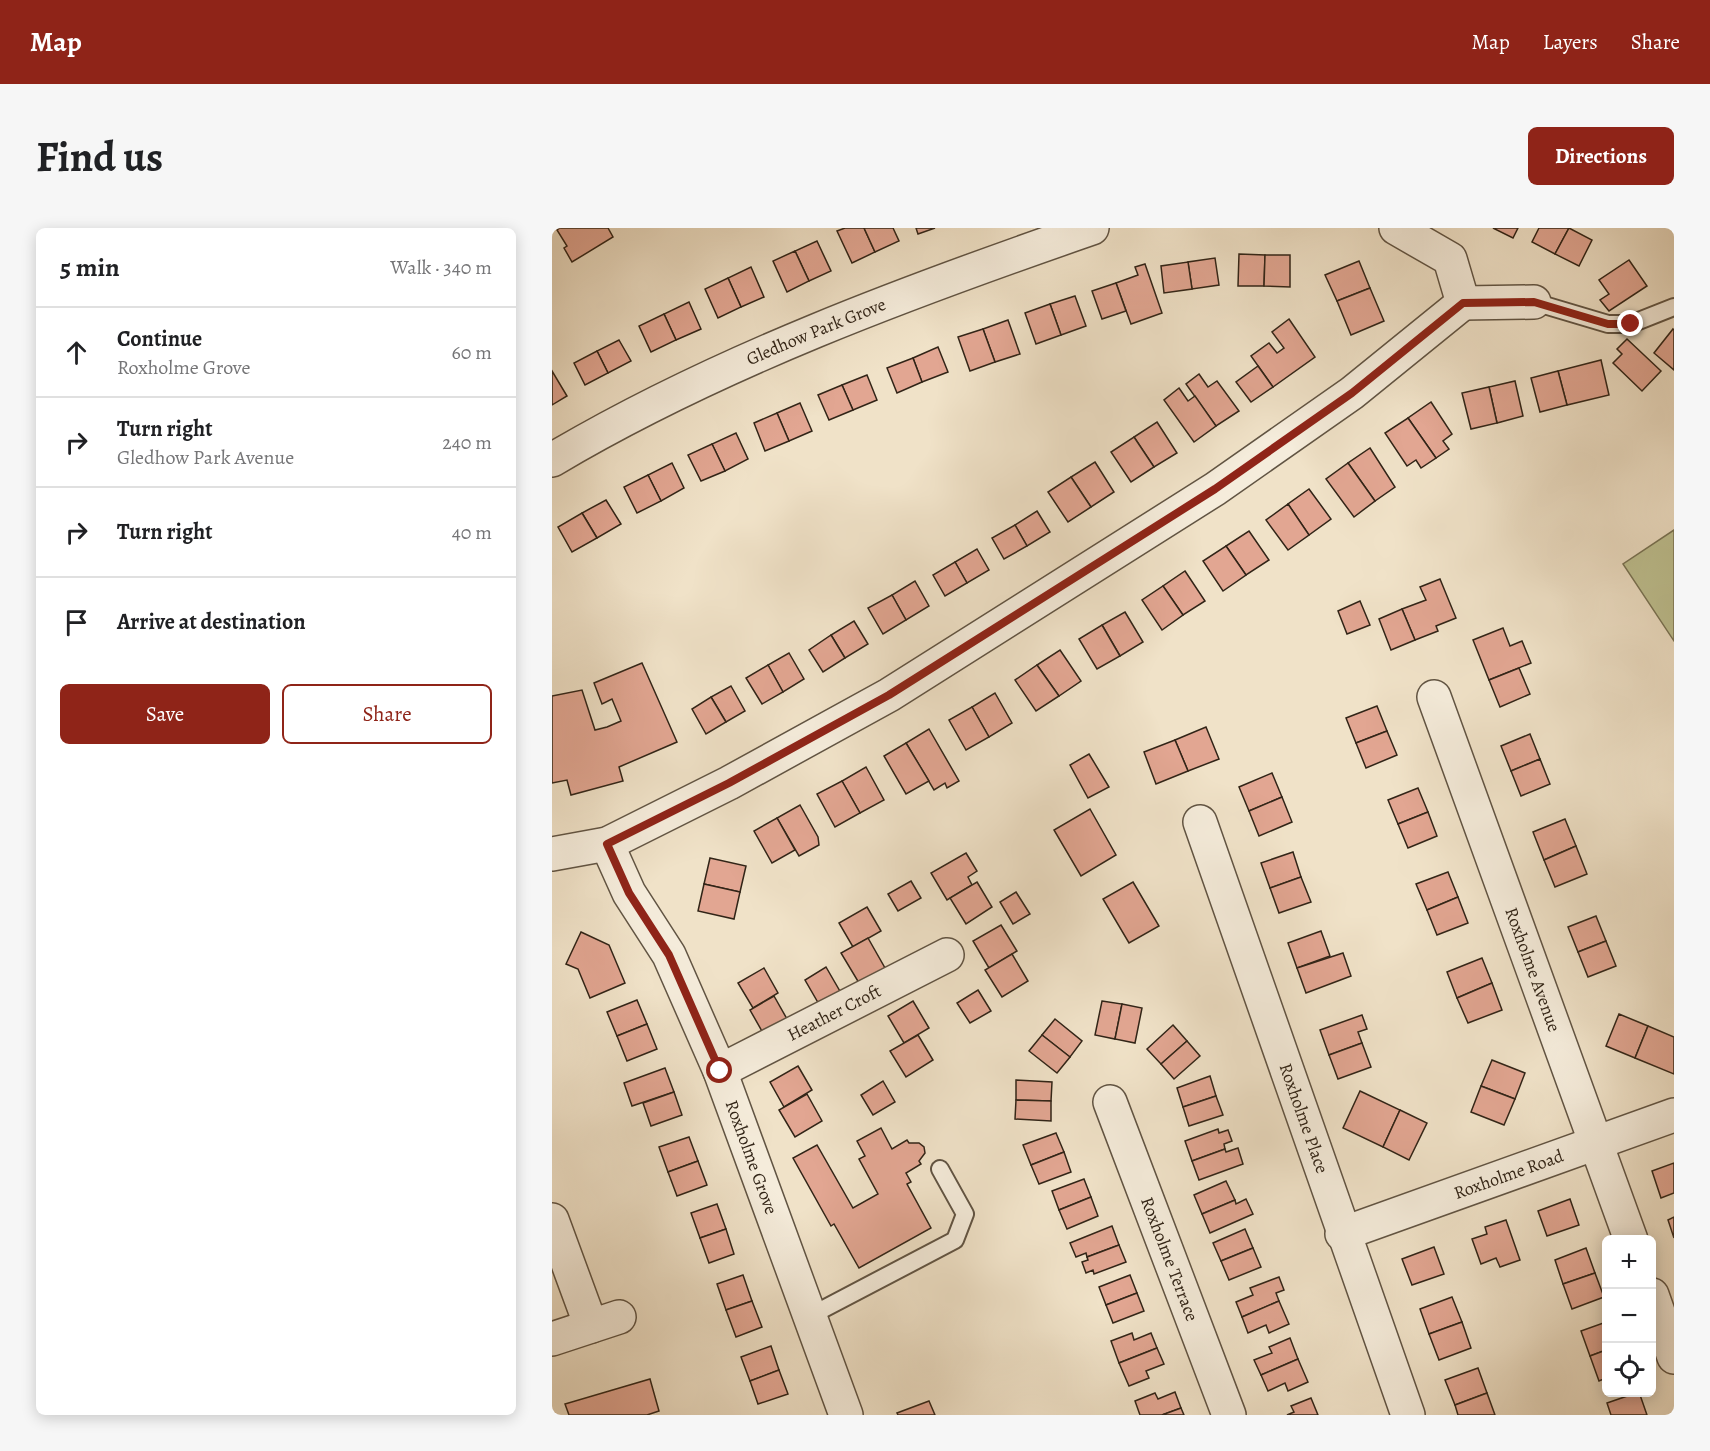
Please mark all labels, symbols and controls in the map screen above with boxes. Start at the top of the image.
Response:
text: Map [30,23,82,61]
text: Map [1471,28,1510,56]
text: Layers [1543,28,1598,56]
text: Share [1631,28,1680,56]
button: Directions [1528,127,1674,185]
text: Find us [36,128,163,185]
text: 5 min [60,250,120,285]
text: Walk · 340 m [390,254,492,281]
street label: Gledhow Park Grove [743,292,889,371]
route end [1617,310,1643,336]
text: Continue [117,324,202,354]
icon: ahead [60,336,93,369]
text: 60 m [452,339,492,366]
text: Roxholme Grove [117,354,250,381]
text: Turn right [117,414,213,444]
icon: right [60,426,93,459]
text: 240 m [442,429,492,456]
text: Gledhow Park Avenue [117,444,294,471]
icon: right [60,516,93,549]
text: Turn right [117,517,213,547]
text: 40 m [452,519,492,546]
icon: arrive [60,606,93,639]
text: Arrive at destination [117,607,306,637]
button: Save [60,684,270,744]
button: Share [282,684,492,744]
street label: Roxholme Avenue [1499,904,1567,1035]
street label: Heather Croft [783,979,885,1047]
route start [706,1057,732,1083]
street label: Roxholme Place [1273,1060,1334,1177]
street label: Roxholme Grove [720,1097,783,1218]
street label: Roxholme Road [1451,1144,1567,1205]
street label: Roxholme Terrace [1135,1193,1204,1325]
map controls [1602,1235,1656,1397]
button: + [1602,1235,1656,1289]
button: − [1602,1289,1656,1343]
button: locate [1602,1343,1656,1397]

